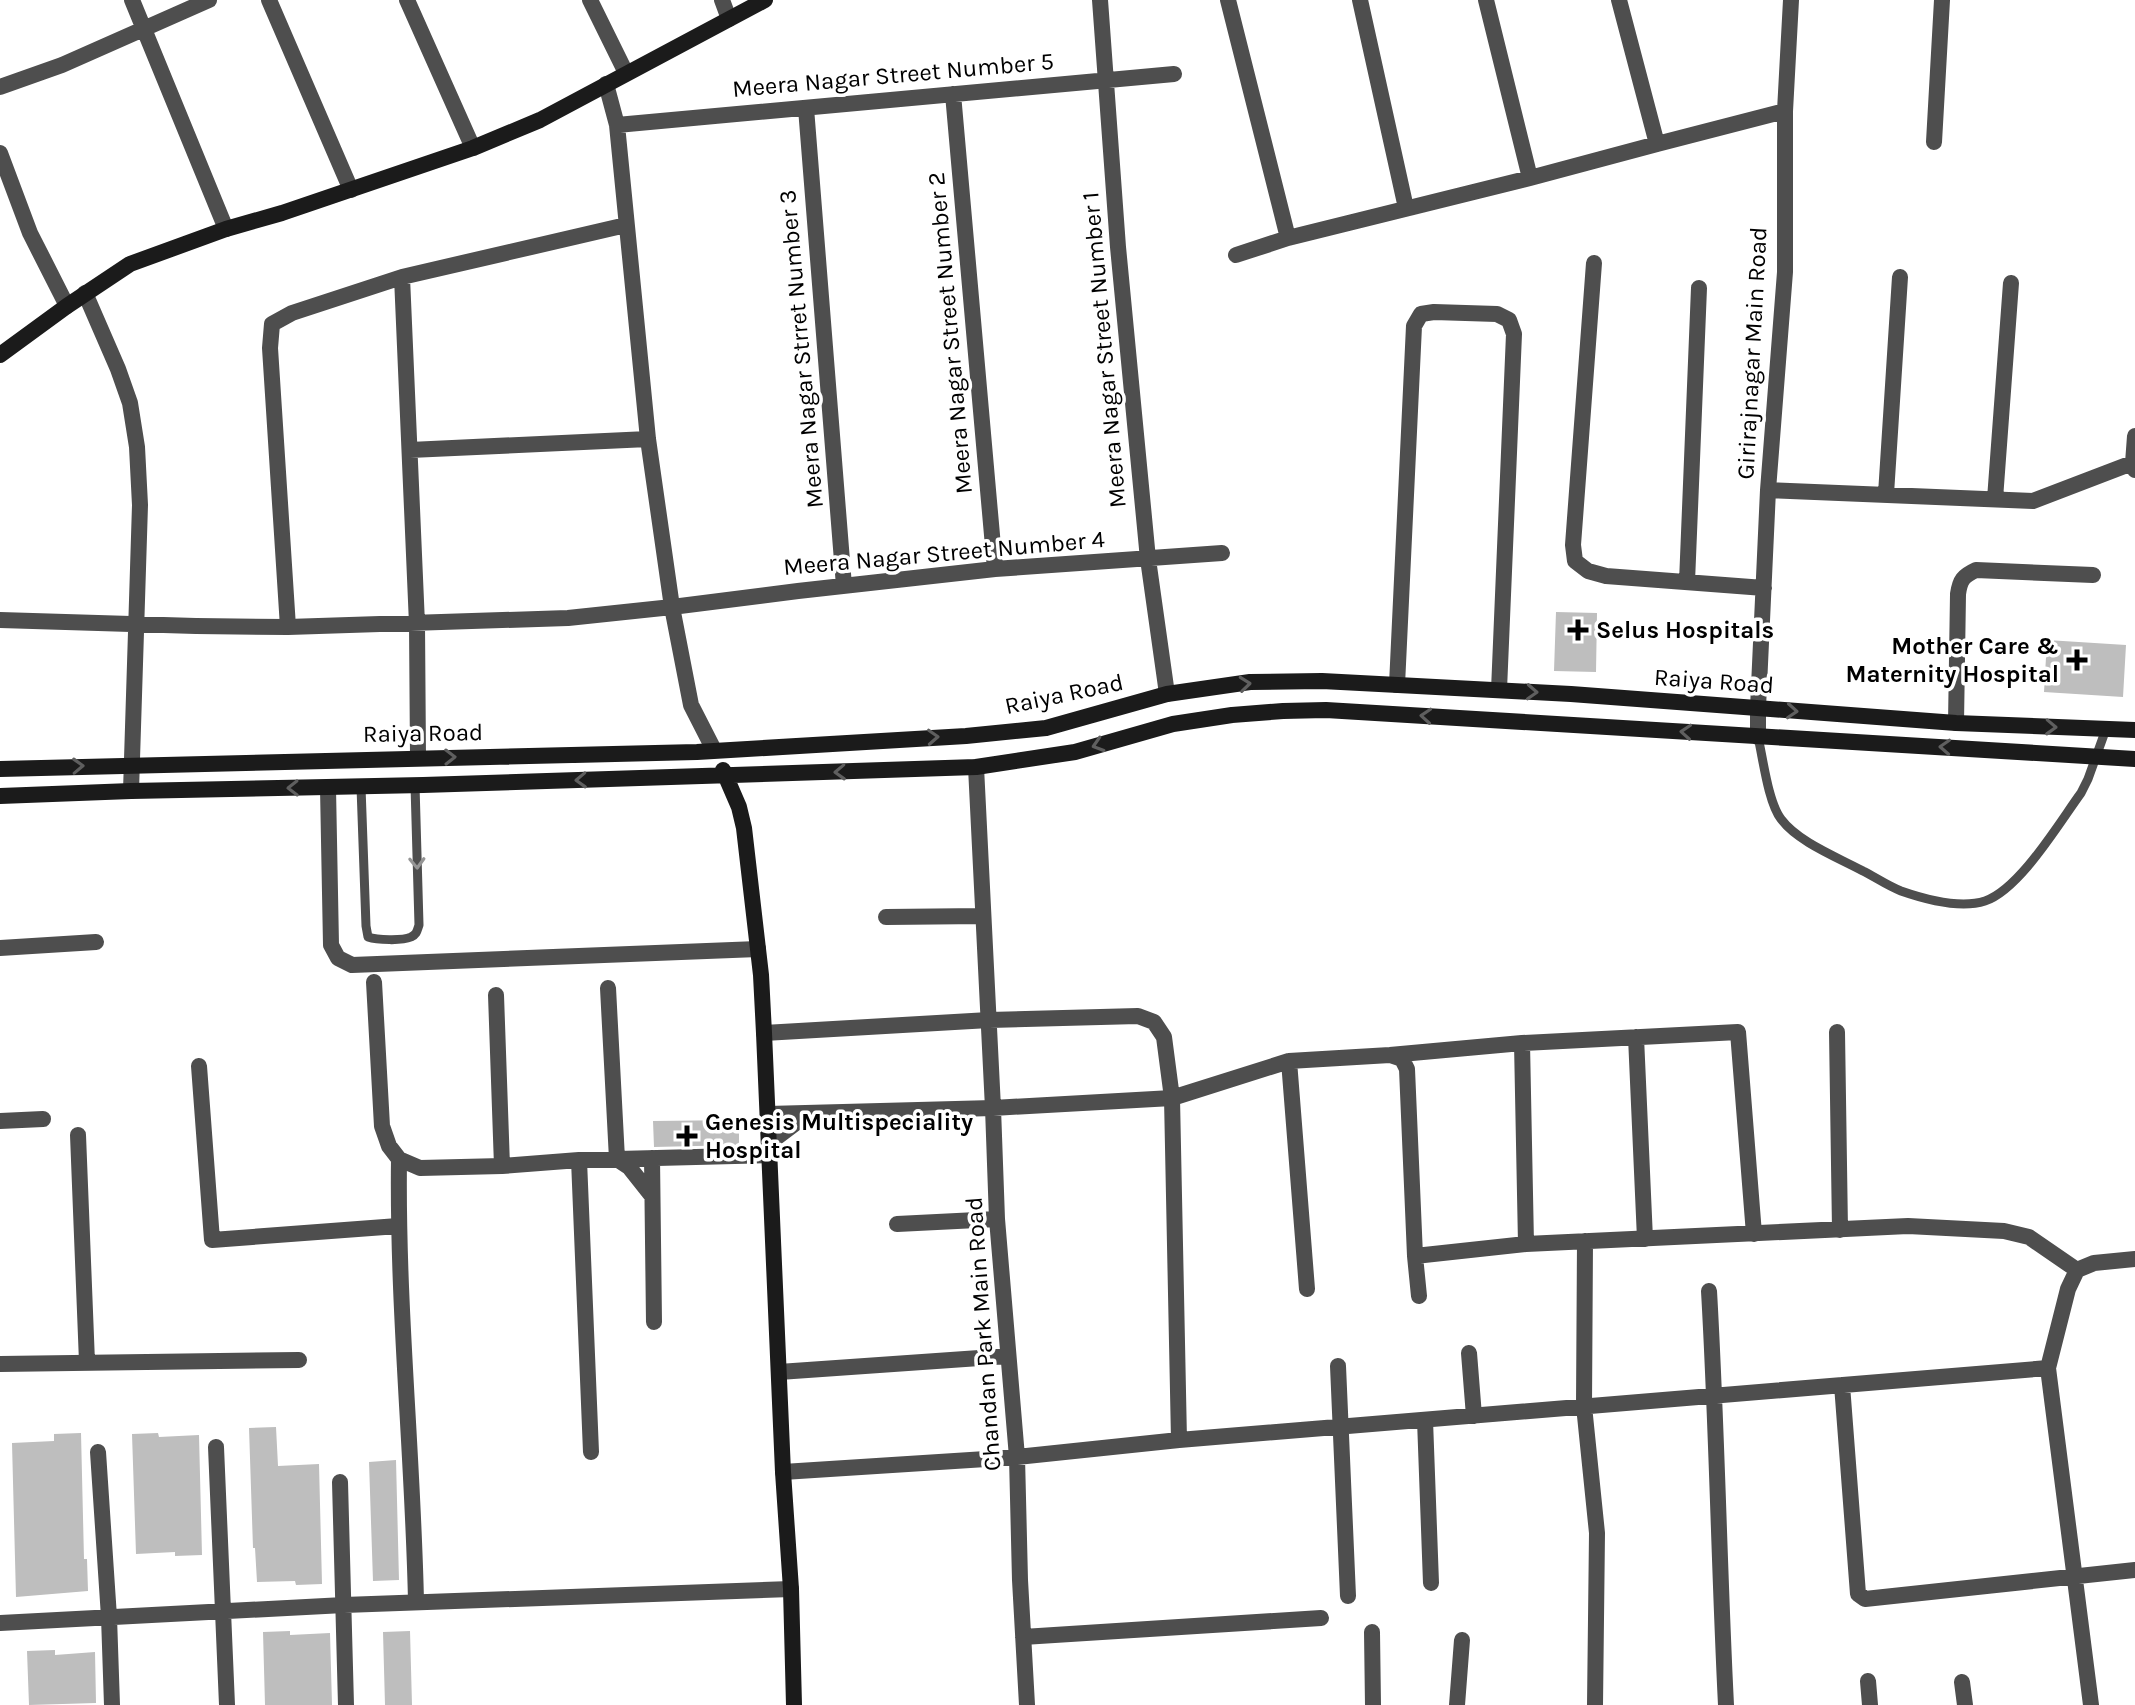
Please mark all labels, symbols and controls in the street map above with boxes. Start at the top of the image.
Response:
street label: Meera Nagar Street Number 5 [731,47,1055,103]
street label: Meera Nagar Street Number 2 [922,171,978,495]
street label: Meera Nagar Strret Number 3 [773,189,829,509]
street label: Meera Nagar Street Number 1 [1076,191,1132,509]
street label: Girirajnagar Main Road [1731,226,1773,480]
street label: Meera Nagar Street Number 4 [782,525,1106,581]
place label: Selus Hospitals [1596,616,1774,644]
marker: Selus Hospitals [1567,619,1589,641]
place label: Mother Care & Maternity Hospital [1845,632,2059,688]
marker: Mother Care & Maternity Hospital [2066,649,2088,671]
street label: Raiya Road [1653,663,1775,699]
street label: Raiya Road [1002,668,1126,720]
one-way arrow [1238,675,1251,692]
one-way arrow [1526,683,1539,700]
one-way arrow [1786,702,1799,719]
one-way arrow [1419,708,1432,725]
street label: Raiya Road [363,718,483,748]
one-way arrow [2045,718,2058,735]
one-way arrow [1679,724,1692,741]
one-way arrow [927,729,940,746]
one-way arrow [1092,736,1105,752]
one-way arrow [1938,739,1951,756]
one-way arrow [444,748,457,765]
one-way arrow [72,758,85,775]
one-way arrow [833,763,846,780]
one-way arrow [574,772,587,789]
one-way arrow [286,780,299,797]
one-way arrow [409,857,426,870]
place label: Genesis Multispeciality Hospital [705,1108,973,1164]
marker: Genesis Multispeciality Hospital [676,1125,698,1147]
street label: Chandan Park Main Road [959,1196,1007,1472]

